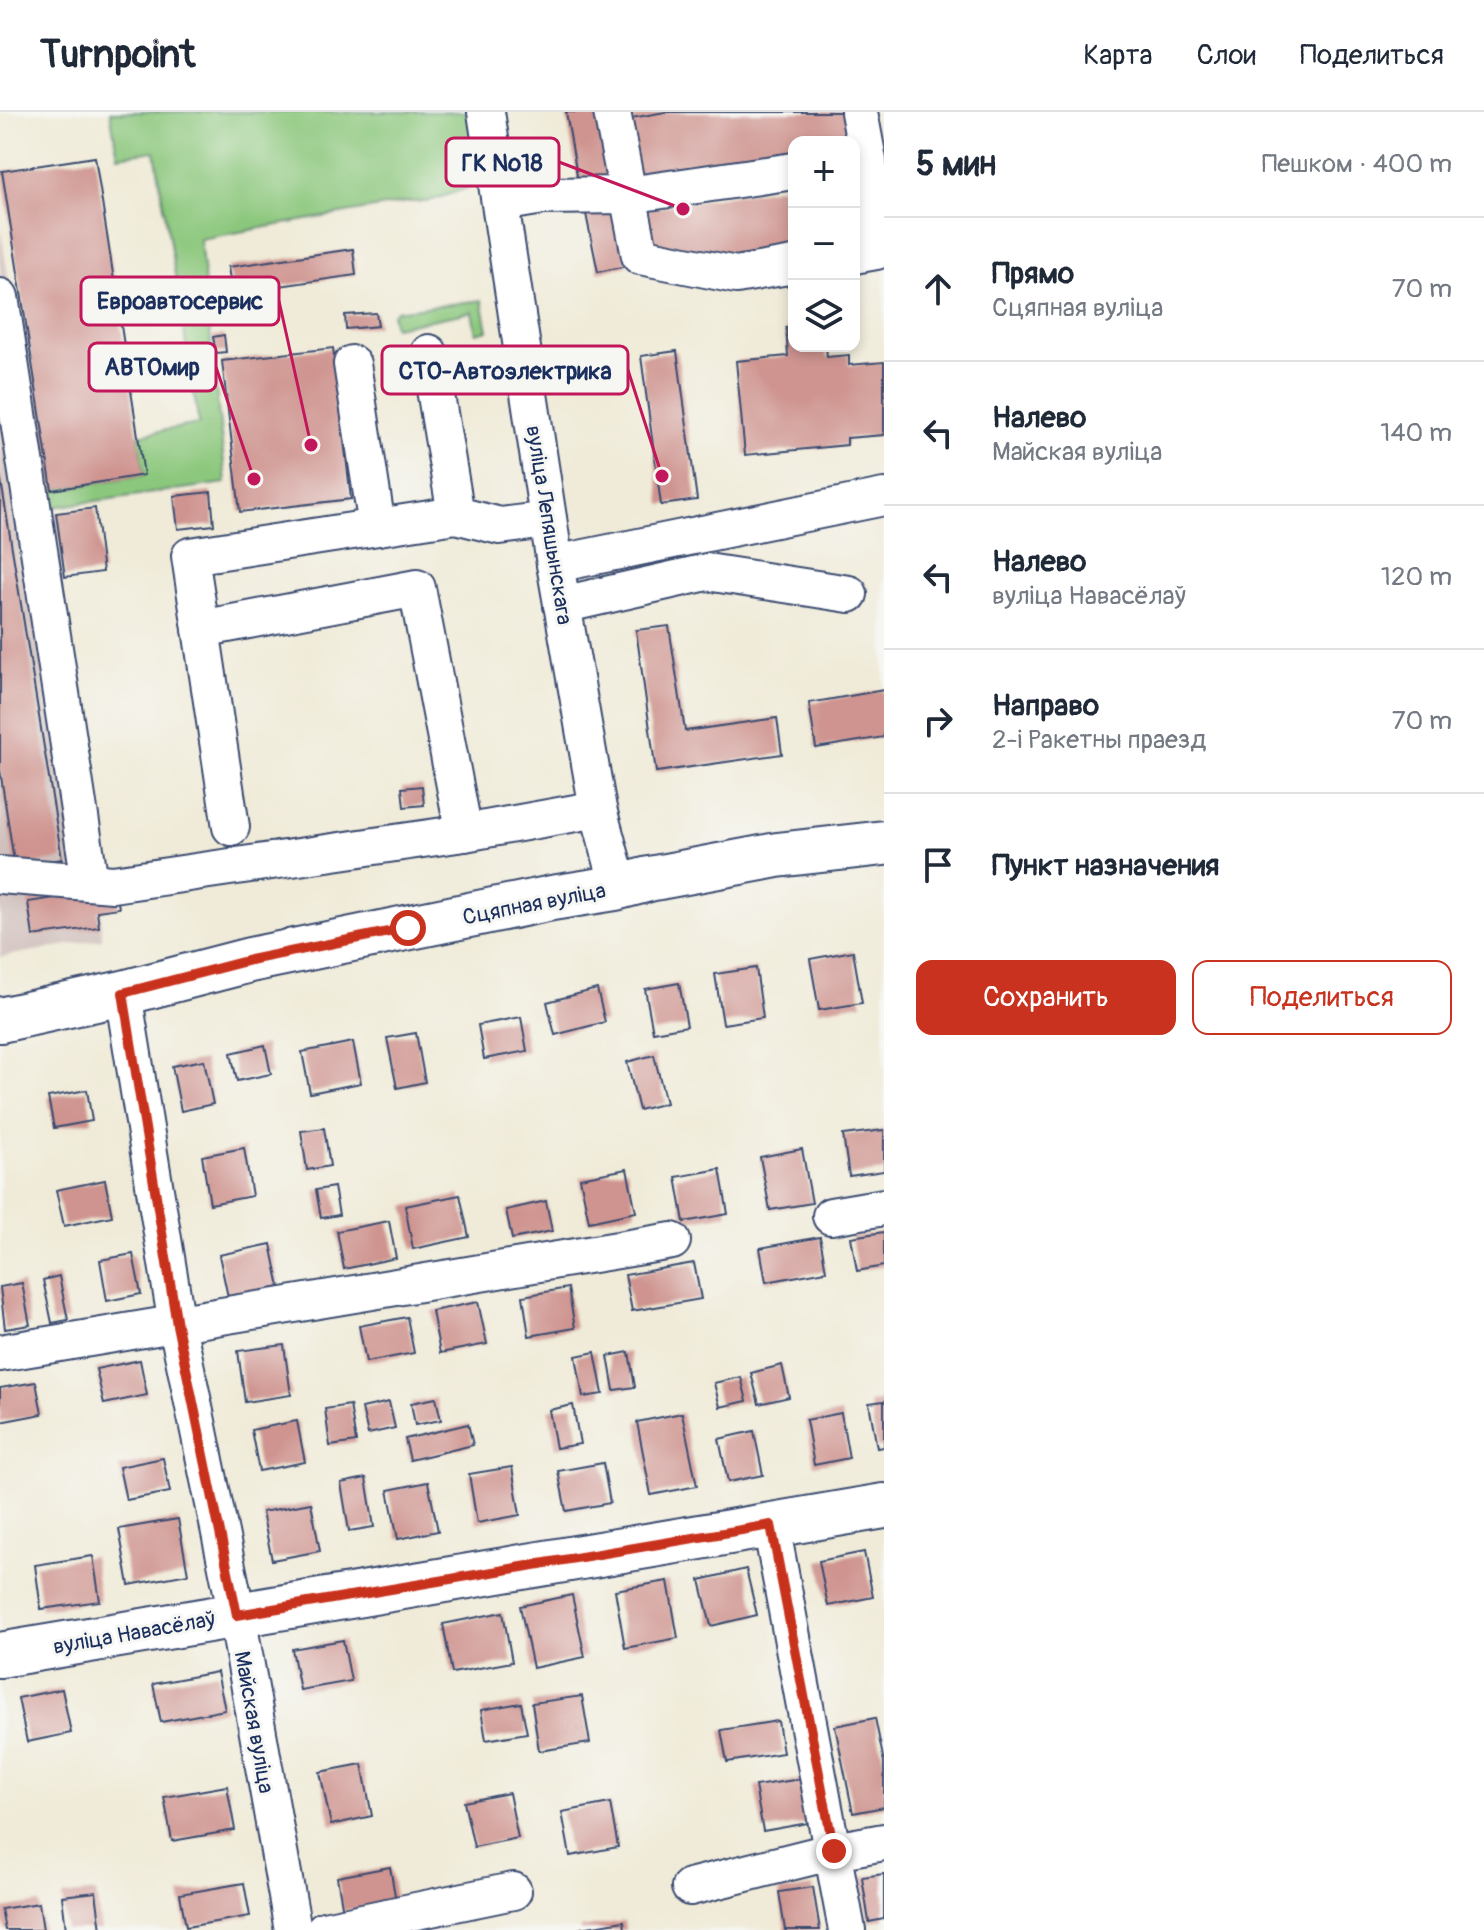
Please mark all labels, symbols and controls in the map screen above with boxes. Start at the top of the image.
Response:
text: Turnpoint [40,31,195,79]
text: Карта [1083,38,1153,73]
text: Слои [1197,38,1256,73]
text: Поделиться [1300,38,1444,73]
map controls [788,136,860,352]
button: + [788,136,860,208]
callout: ГК №18 [446,138,559,186]
text: 5 мин [916,143,996,186]
text: Пешком · 400 m [1262,148,1452,180]
text: ГК №18 [461,149,543,178]
button: − [788,208,860,280]
text: Прямо [992,255,1074,292]
icon: ahead [916,267,960,311]
text: 70 m [1392,273,1452,305]
callout: Евроавтосервис [81,277,279,325]
button: layers [788,280,860,352]
text: Евроавтосервис [97,287,263,316]
text: Сцяпная вуліца [992,292,1163,324]
callout: АВТОмир [89,343,216,391]
callout: СТО-Автоэлектрика [382,346,628,394]
text: АВТОмир [104,353,200,382]
text: СТО-Автоэлектрика [398,357,612,386]
text: Налево [992,399,1086,436]
icon: left [916,411,960,455]
text: 140 m [1380,417,1452,449]
street label: вуліца Лепяшынскага [519,424,579,627]
text: Майская вуліца [992,436,1162,468]
text: Налево [992,543,1086,580]
icon: left [916,555,960,599]
text: 120 m [1381,561,1452,593]
text: вуліца Навасёлаў [992,580,1186,612]
text: Направо [992,687,1099,724]
icon: right [916,699,960,743]
text: 70 m [1392,705,1452,737]
text: 2-і Ракетны праезд [992,724,1206,756]
icon: arrive [916,843,960,887]
text: Пункт назначения [992,847,1219,884]
street label: Сцяпная вуліца [460,876,608,932]
route start [390,910,426,946]
button: Сохранить [916,960,1176,1035]
button: Поделиться [1192,960,1452,1035]
street label: вуліца Навасёлаў [51,1605,217,1661]
street label: Майская вуліца [228,1649,280,1796]
route end [816,1833,852,1869]

